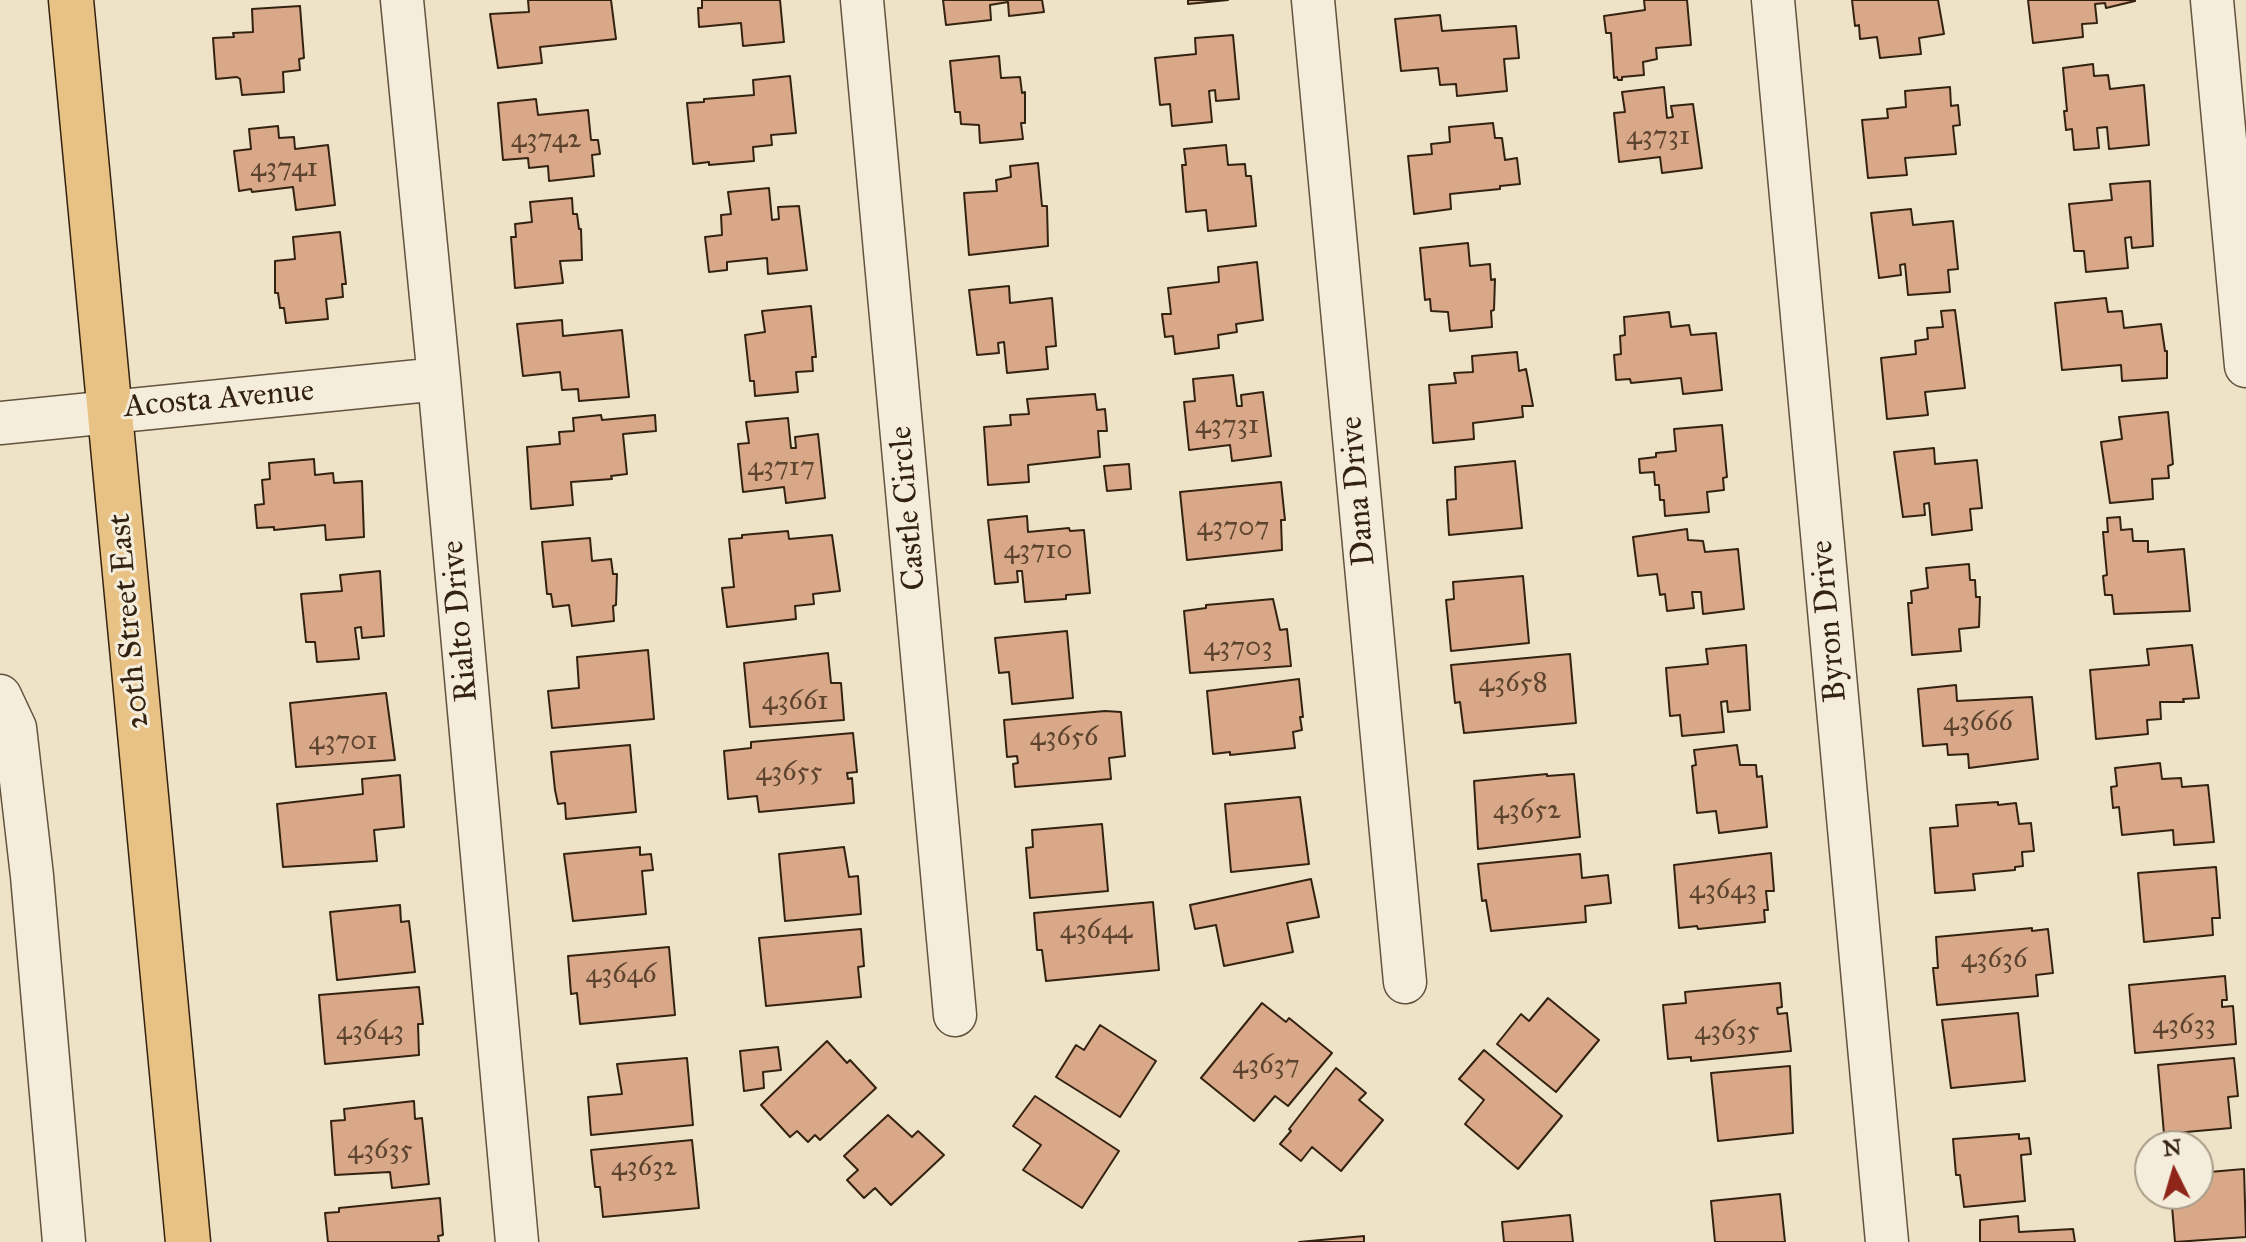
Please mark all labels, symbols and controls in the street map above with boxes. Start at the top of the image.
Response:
house number: 43731 [1626,120,1690,154]
house number: 43742 [511,123,581,157]
house number: 43741 [250,152,318,186]
street label: Acosta Avenue [122,373,316,427]
house number: 43731 [1195,409,1259,443]
street label: Dana Drive [1333,414,1385,568]
street label: Castle Circle [883,424,935,592]
house number: 43717 [747,451,815,485]
house number: 43707 [1197,511,1269,545]
street label: 20th Street East [101,512,159,730]
house number: 43710 [1004,534,1072,568]
street label: Byron Drive [1804,538,1856,704]
street label: Rialto Drive [435,539,487,703]
house number: 43703 [1203,631,1273,665]
house number: 43658 [1478,667,1548,701]
house number: 43661 [762,685,828,719]
house number: 43666 [1943,706,2013,740]
house number: 43656 [1030,721,1098,755]
house number: 43701 [309,725,377,759]
house number: 43655 [755,756,823,790]
house number: 43652 [1493,794,1561,828]
house number: 43643 [1689,874,1757,908]
house number: 43644 [1060,914,1132,948]
house number: 43636 [1961,943,2027,977]
house number: 43646 [585,958,657,992]
house number: 43633 [2152,1009,2216,1043]
house number: 43643 [336,1015,404,1049]
house number: 43635 [1694,1015,1760,1049]
house number: 43637 [1232,1049,1300,1083]
north arrow [2134,1130,2214,1210]
text: N [2162,1133,2183,1162]
house number: 43635 [347,1134,413,1168]
house number: 43632 [611,1151,677,1185]

